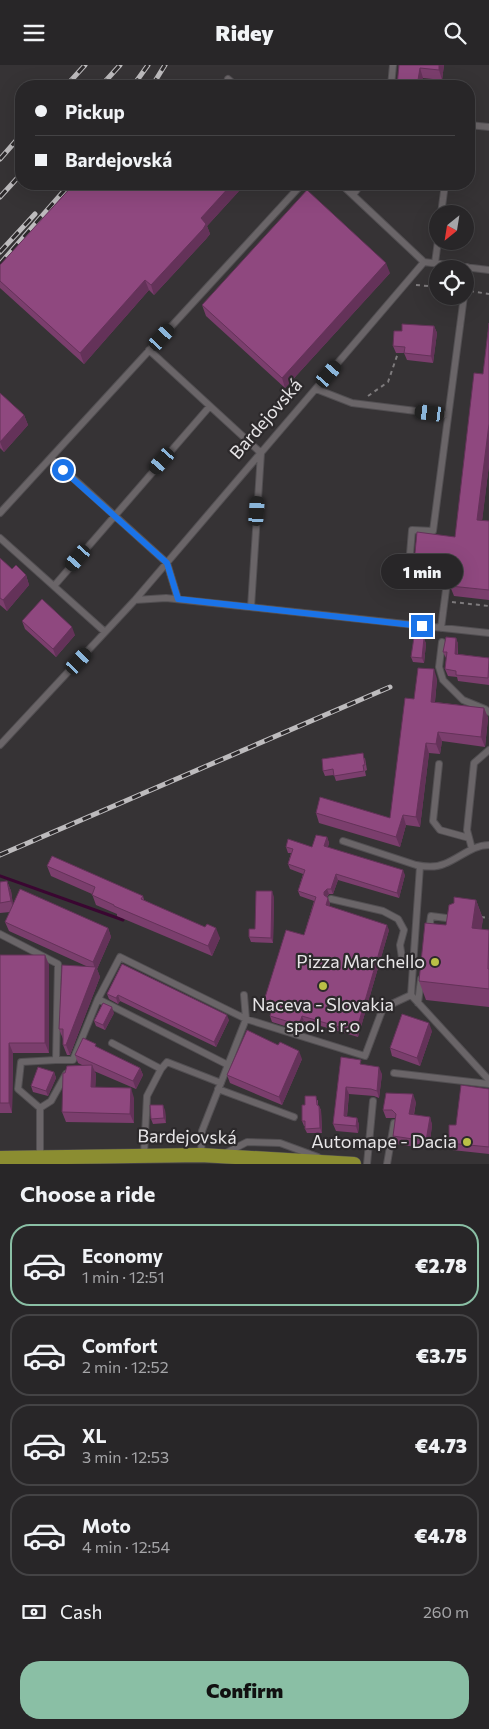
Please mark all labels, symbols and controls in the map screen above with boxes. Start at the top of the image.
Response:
icon: menu [20,19,48,47]
text: Ridey [215,19,274,46]
icon: search [441,19,469,47]
text: Pickup [65,100,125,123]
text: Bardejovská [65,148,172,171]
north arrow [429,205,474,250]
map controls [429,205,474,305]
button: locate [429,260,474,305]
car [146,321,177,353]
car [313,358,344,390]
street label: Bardejovská [224,374,306,463]
car [414,404,445,422]
car [146,445,177,477]
route start [52,459,74,481]
car [248,496,265,526]
car [62,542,93,574]
callout: 1 min [381,553,463,589]
text: 1 min [403,562,441,581]
route end [411,615,433,637]
car [63,645,94,677]
place label: Pizza Marchello [296,950,425,972]
marker: Pizza Marchello [429,956,441,968]
marker: Naceva - Slovakia spol. s r.o [317,980,329,992]
place label: Naceva - Slovakia spol. s r.o [252,993,394,1036]
street label: Bardejovská [137,1124,237,1148]
place label: Automape - Dacia [311,1130,457,1152]
marker: Automape - Dacia [461,1136,473,1148]
text: Choose a ride [20,1180,155,1207]
icon: car [22,1243,67,1288]
text: Economy [82,1244,163,1267]
text: €2.78 [415,1254,467,1277]
text: 1 min · 12:51 [82,1267,165,1286]
icon: car [22,1333,67,1378]
text: Comfort [82,1334,158,1357]
text: €3.75 [416,1344,467,1367]
text: 2 min · 12:52 [82,1357,169,1376]
icon: car [22,1423,67,1468]
text: XL [82,1424,107,1447]
text: €4.73 [415,1434,467,1457]
text: 3 min · 12:53 [82,1447,169,1466]
icon: car [22,1513,67,1558]
text: Moto [82,1514,131,1537]
text: €4.78 [414,1524,467,1547]
text: 4 min · 12:54 [82,1537,170,1556]
icon: cash [20,1598,48,1626]
text: Cash [60,1600,102,1623]
text: 260 m [423,1602,469,1621]
button: Confirm [20,1661,469,1719]

